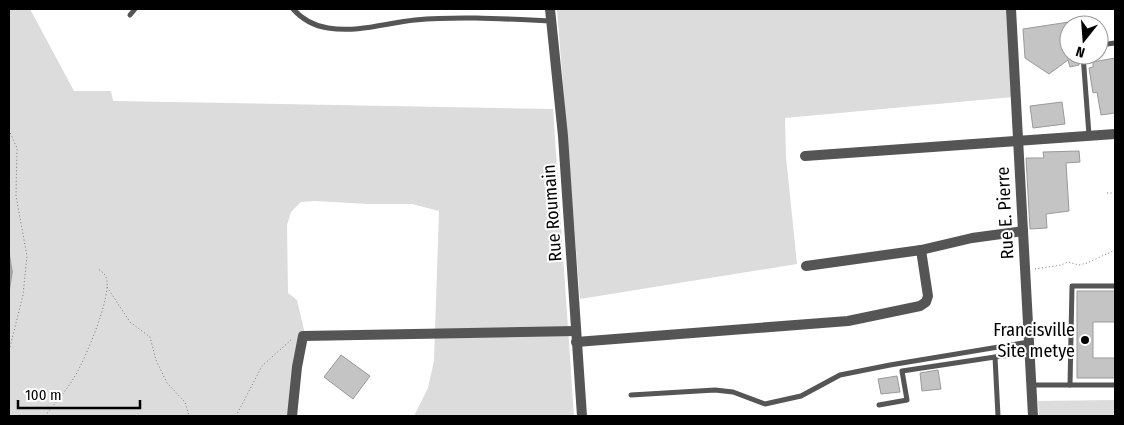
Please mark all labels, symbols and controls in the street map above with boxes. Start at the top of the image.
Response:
north arrow [1059,15,1109,65]
text: N [1074,43,1087,61]
street label: Rue Roumain [538,164,566,262]
street label: Rue E. Pierre [992,166,1018,260]
place label: Francisville Site metye [993,319,1075,362]
marker: Francisville Site metye [1079,334,1091,346]
scale bar [18,378,140,410]
text: 100 m [25,386,62,404]

